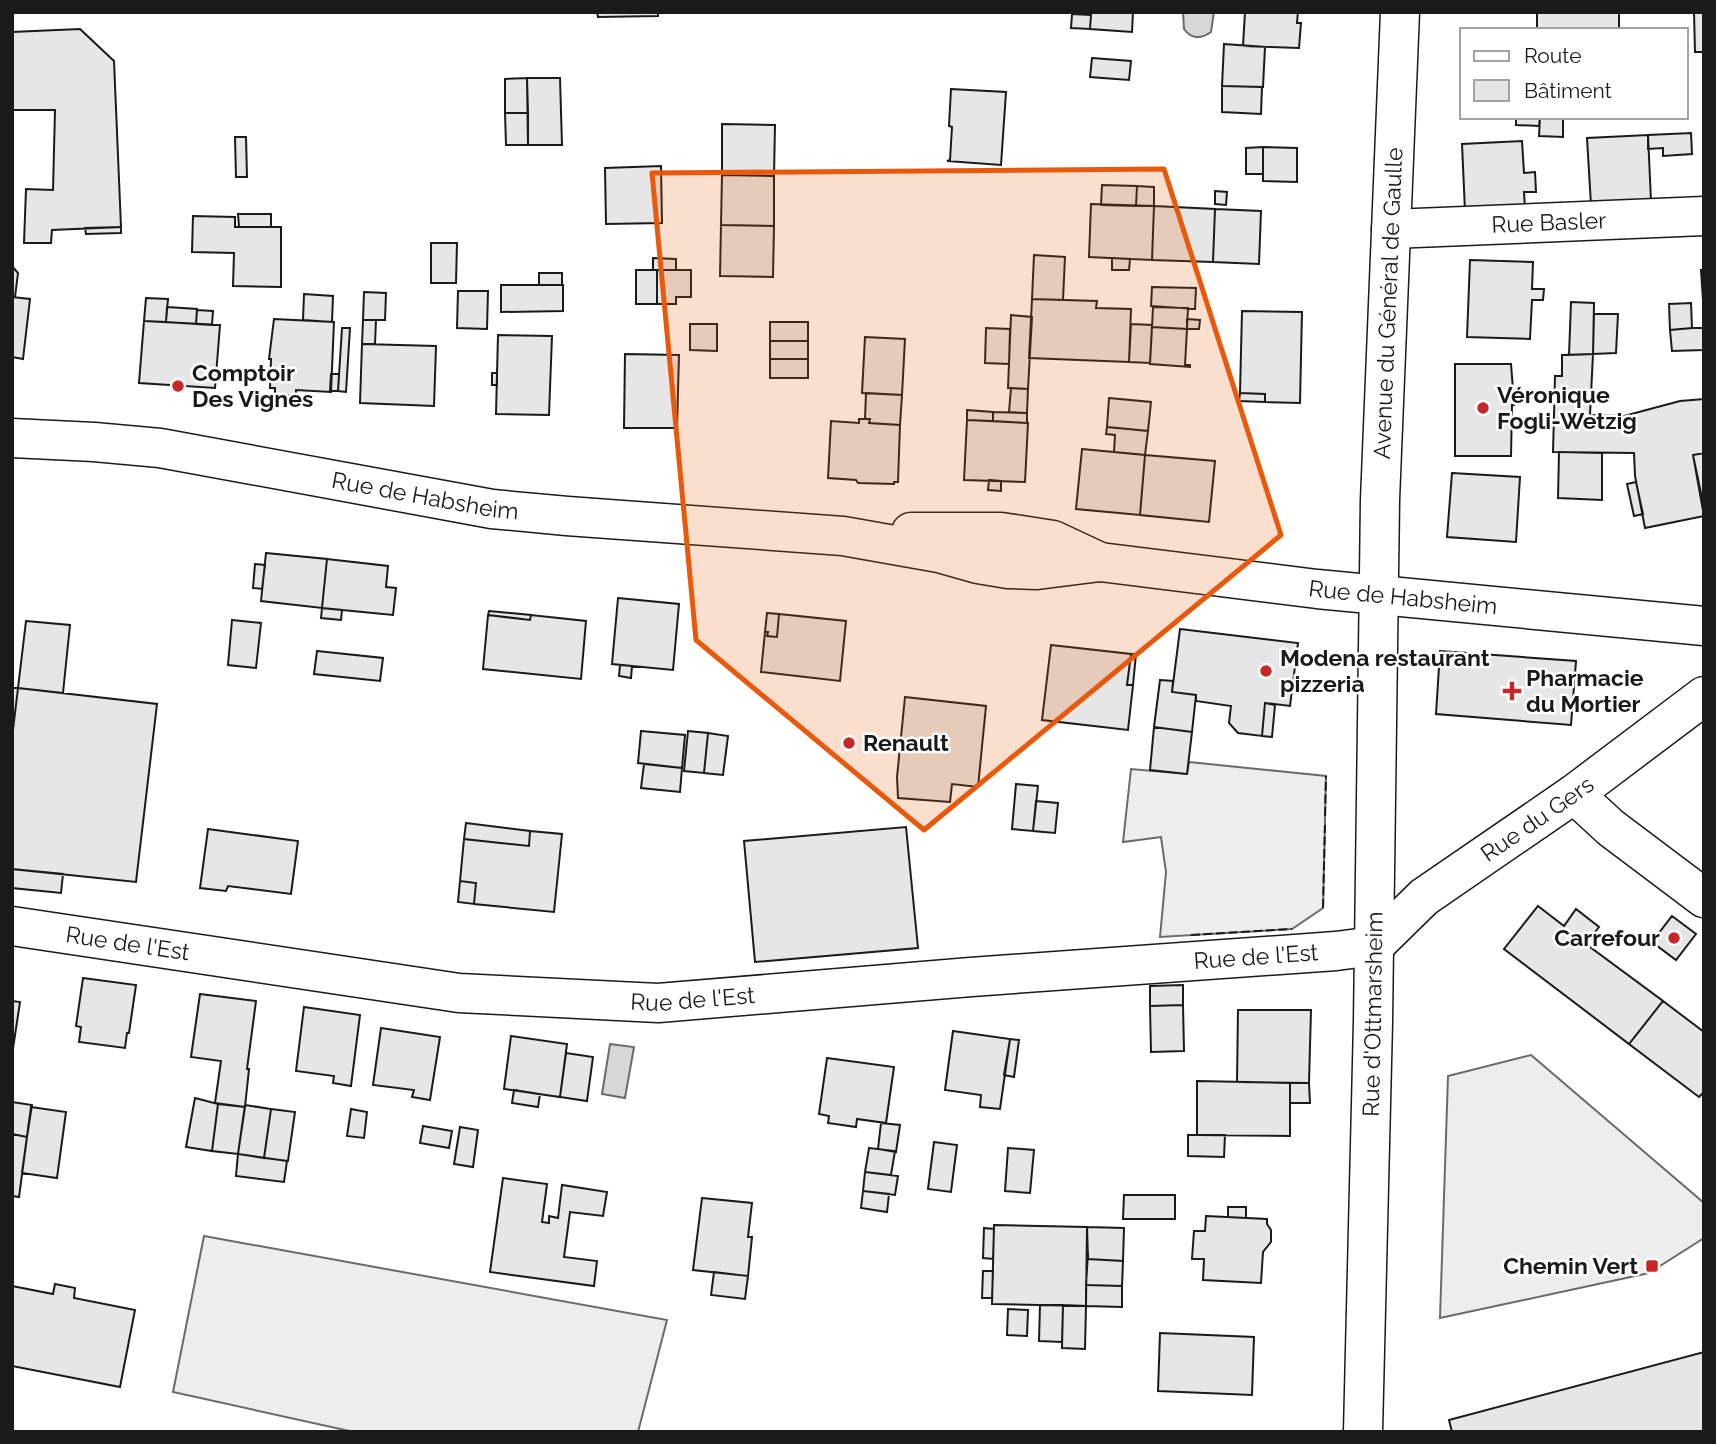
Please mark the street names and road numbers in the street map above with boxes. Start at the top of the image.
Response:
street label: Avenue du Général de Gaulle [1368,147,1407,460]
street label: Rue Basler [1491,206,1607,238]
street label: Rue de Habsheim [330,466,520,524]
street label: Rue de Habsheim [1307,574,1499,619]
street label: Rue du Gers [1475,770,1599,867]
street label: Rue d'Ottmarsheim [1357,911,1387,1117]
street label: Rue de l'Est [64,920,192,965]
street label: Rue de l'Est [1193,938,1319,974]
street label: Rue de l'Est [630,981,756,1016]

